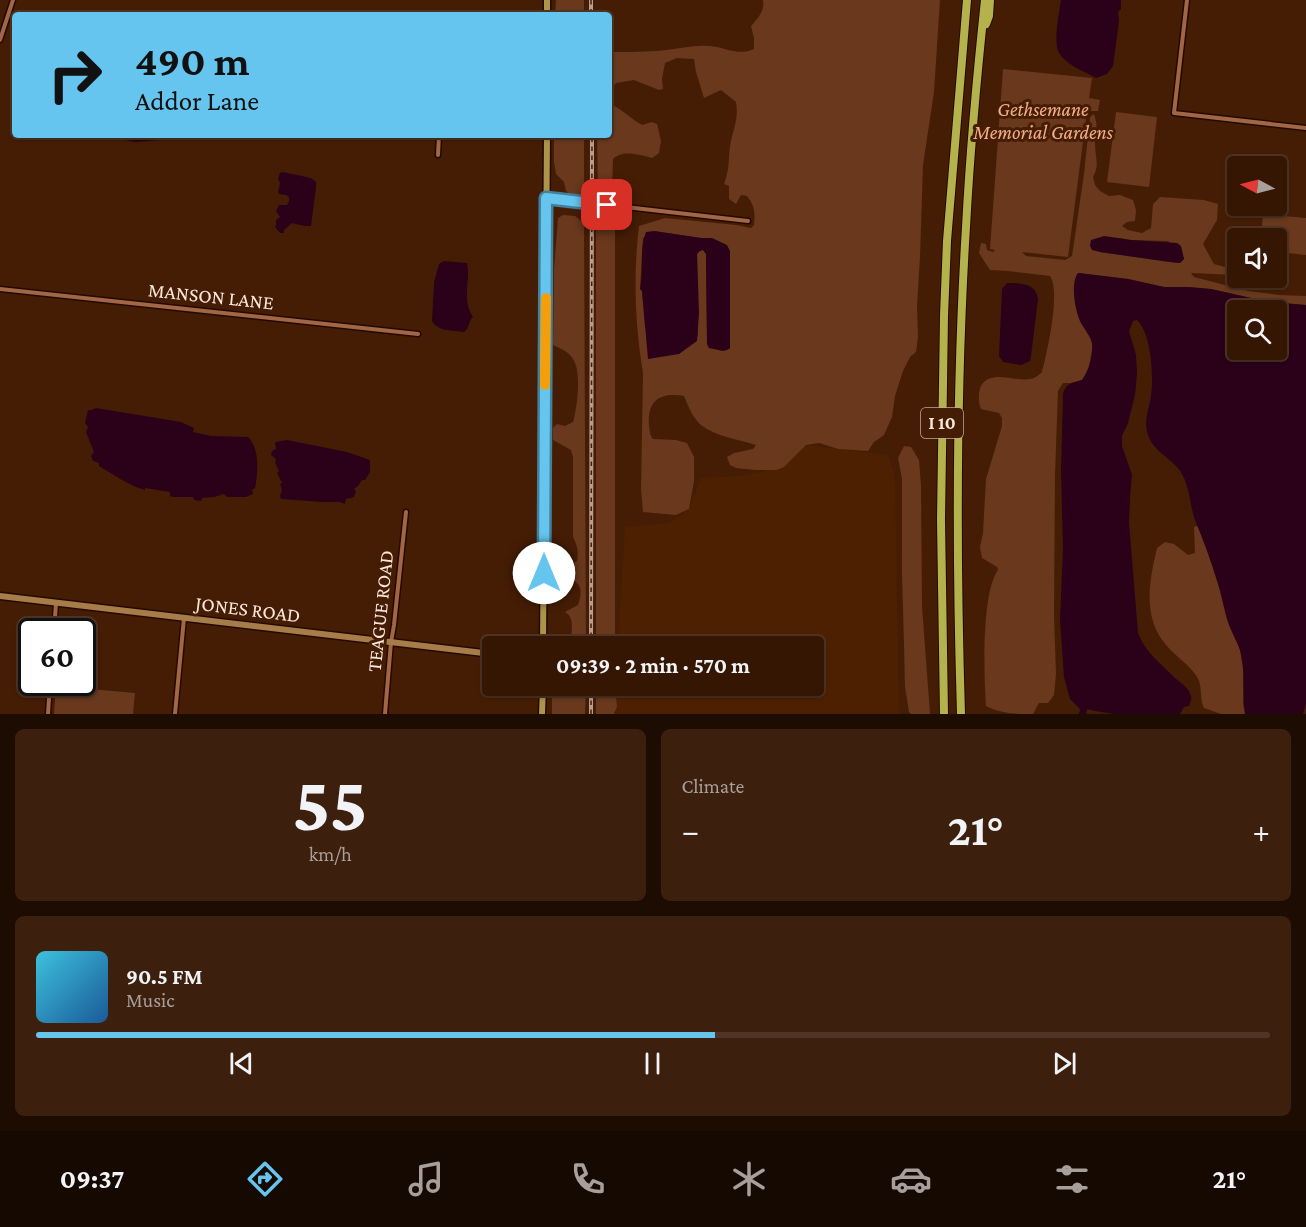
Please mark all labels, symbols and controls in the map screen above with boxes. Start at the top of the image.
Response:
icon: right [36,36,114,114]
text: 490 m [135,37,250,84]
text: Addor Lane [135,86,259,116]
park label: Gethsemane Memorial Gardens [972,98,1114,143]
north arrow [1227,156,1287,216]
map controls [1227,156,1287,360]
pin [581,179,632,230]
icon: arrive [590,188,623,221]
button: sound [1227,228,1287,288]
street label: MANSON LANE [147,278,275,314]
button: search [1227,300,1287,360]
road number: I 10 [921,408,963,438]
position arrow [512,541,576,605]
street label: TEAGUE ROAD [363,549,397,673]
street label: JONES ROAD [192,591,302,627]
speed limit sign: 60 [18,618,96,696]
text: 09:39 · 2 min · 570 m [556,653,750,678]
text: 55 [293,760,368,847]
text: Climate [682,775,744,797]
text: 21° [948,805,1004,855]
text: − [682,812,699,849]
text: + [1253,812,1270,849]
text: km/h [309,843,352,865]
text: 90.5 FM [126,964,203,989]
text: Music [126,989,175,1011]
icon: previous [225,1047,258,1080]
icon: pause [636,1047,669,1080]
icon: next [1048,1047,1081,1080]
icon: directions [244,1158,286,1200]
icon: music [405,1158,447,1200]
icon: phone [567,1158,609,1200]
icon: climate [728,1158,770,1200]
icon: car [890,1158,932,1200]
icon: filters [1051,1158,1093,1200]
text: 09:37 [60,1164,124,1194]
text: 21° [1213,1164,1246,1194]

